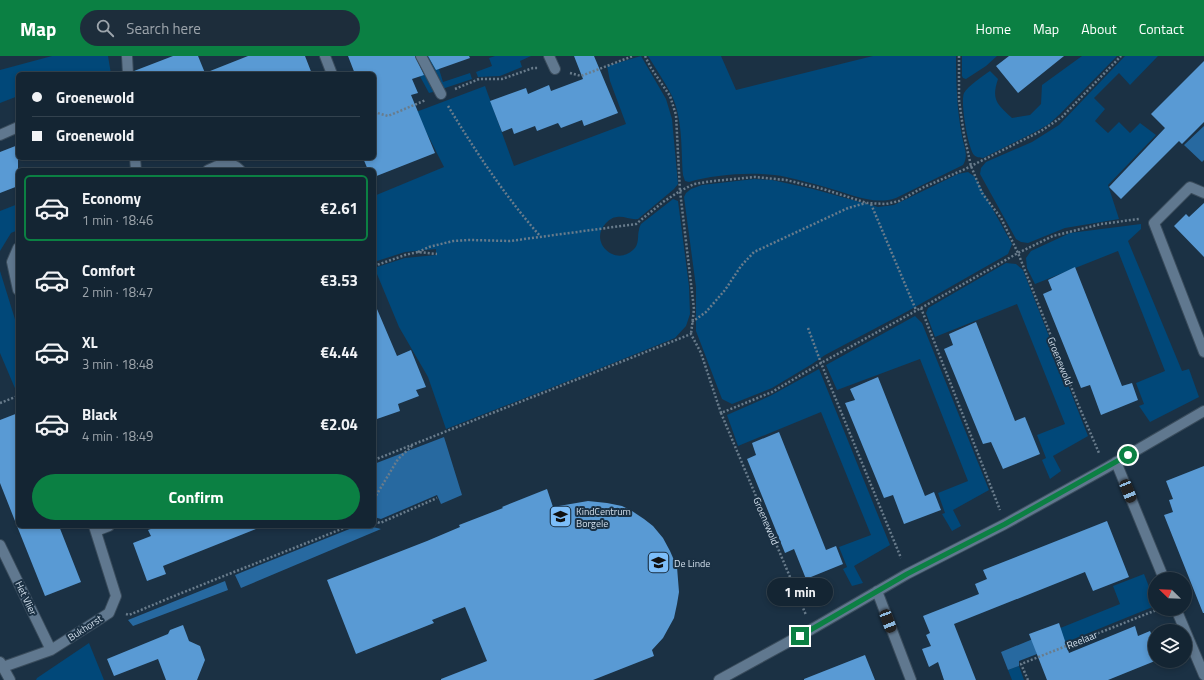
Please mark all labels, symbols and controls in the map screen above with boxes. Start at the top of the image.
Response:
search box [80,10,360,46]
text: Map [20,14,56,43]
icon: search [94,17,116,39]
text: Search here [126,17,201,40]
text: Home [976,18,1011,39]
text: Map [1033,18,1059,39]
text: About [1081,18,1117,39]
text: Contact [1139,18,1184,39]
text: Groenewold [56,86,134,109]
text: Groenewold [56,124,134,147]
text: Economy [82,187,141,210]
icon: car [34,190,70,226]
text: €2.61 [321,197,358,220]
text: 1 min · 18:46 [82,210,153,230]
text: Comfort [82,259,135,282]
icon: car [34,262,70,298]
text: €3.53 [321,269,358,292]
text: 2 min · 18:47 [82,282,153,302]
text: XL [82,331,98,354]
icon: car [34,334,70,370]
street label: Groenewold [1044,335,1076,387]
text: €4.44 [321,341,358,364]
text: 3 min · 18:48 [82,354,153,374]
text: Black [82,403,117,426]
icon: car [34,406,70,442]
text: €2.04 [321,413,358,436]
text: 4 min · 18:49 [82,426,153,446]
route start [1119,446,1137,464]
button: Confirm [32,474,360,520]
car [1118,478,1138,504]
street label: Groenewold [749,495,783,547]
school or university icon: KindCentrum Borgele [548,504,574,530]
place label: KindCentrum Borgele [576,504,631,531]
school or university icon: De Linde [645,550,671,576]
place label: De Linde [674,556,710,571]
north arrow [1148,572,1192,616]
map controls [1148,572,1192,668]
street label: Het Vlier [11,578,41,618]
callout: 1 min [767,578,833,606]
text: 1 min [784,582,816,602]
car [878,608,898,634]
street label: Bukhorst [65,611,106,645]
button: layers [1148,624,1192,668]
route end [791,627,809,645]
street label: Reelaar [1064,627,1100,653]

